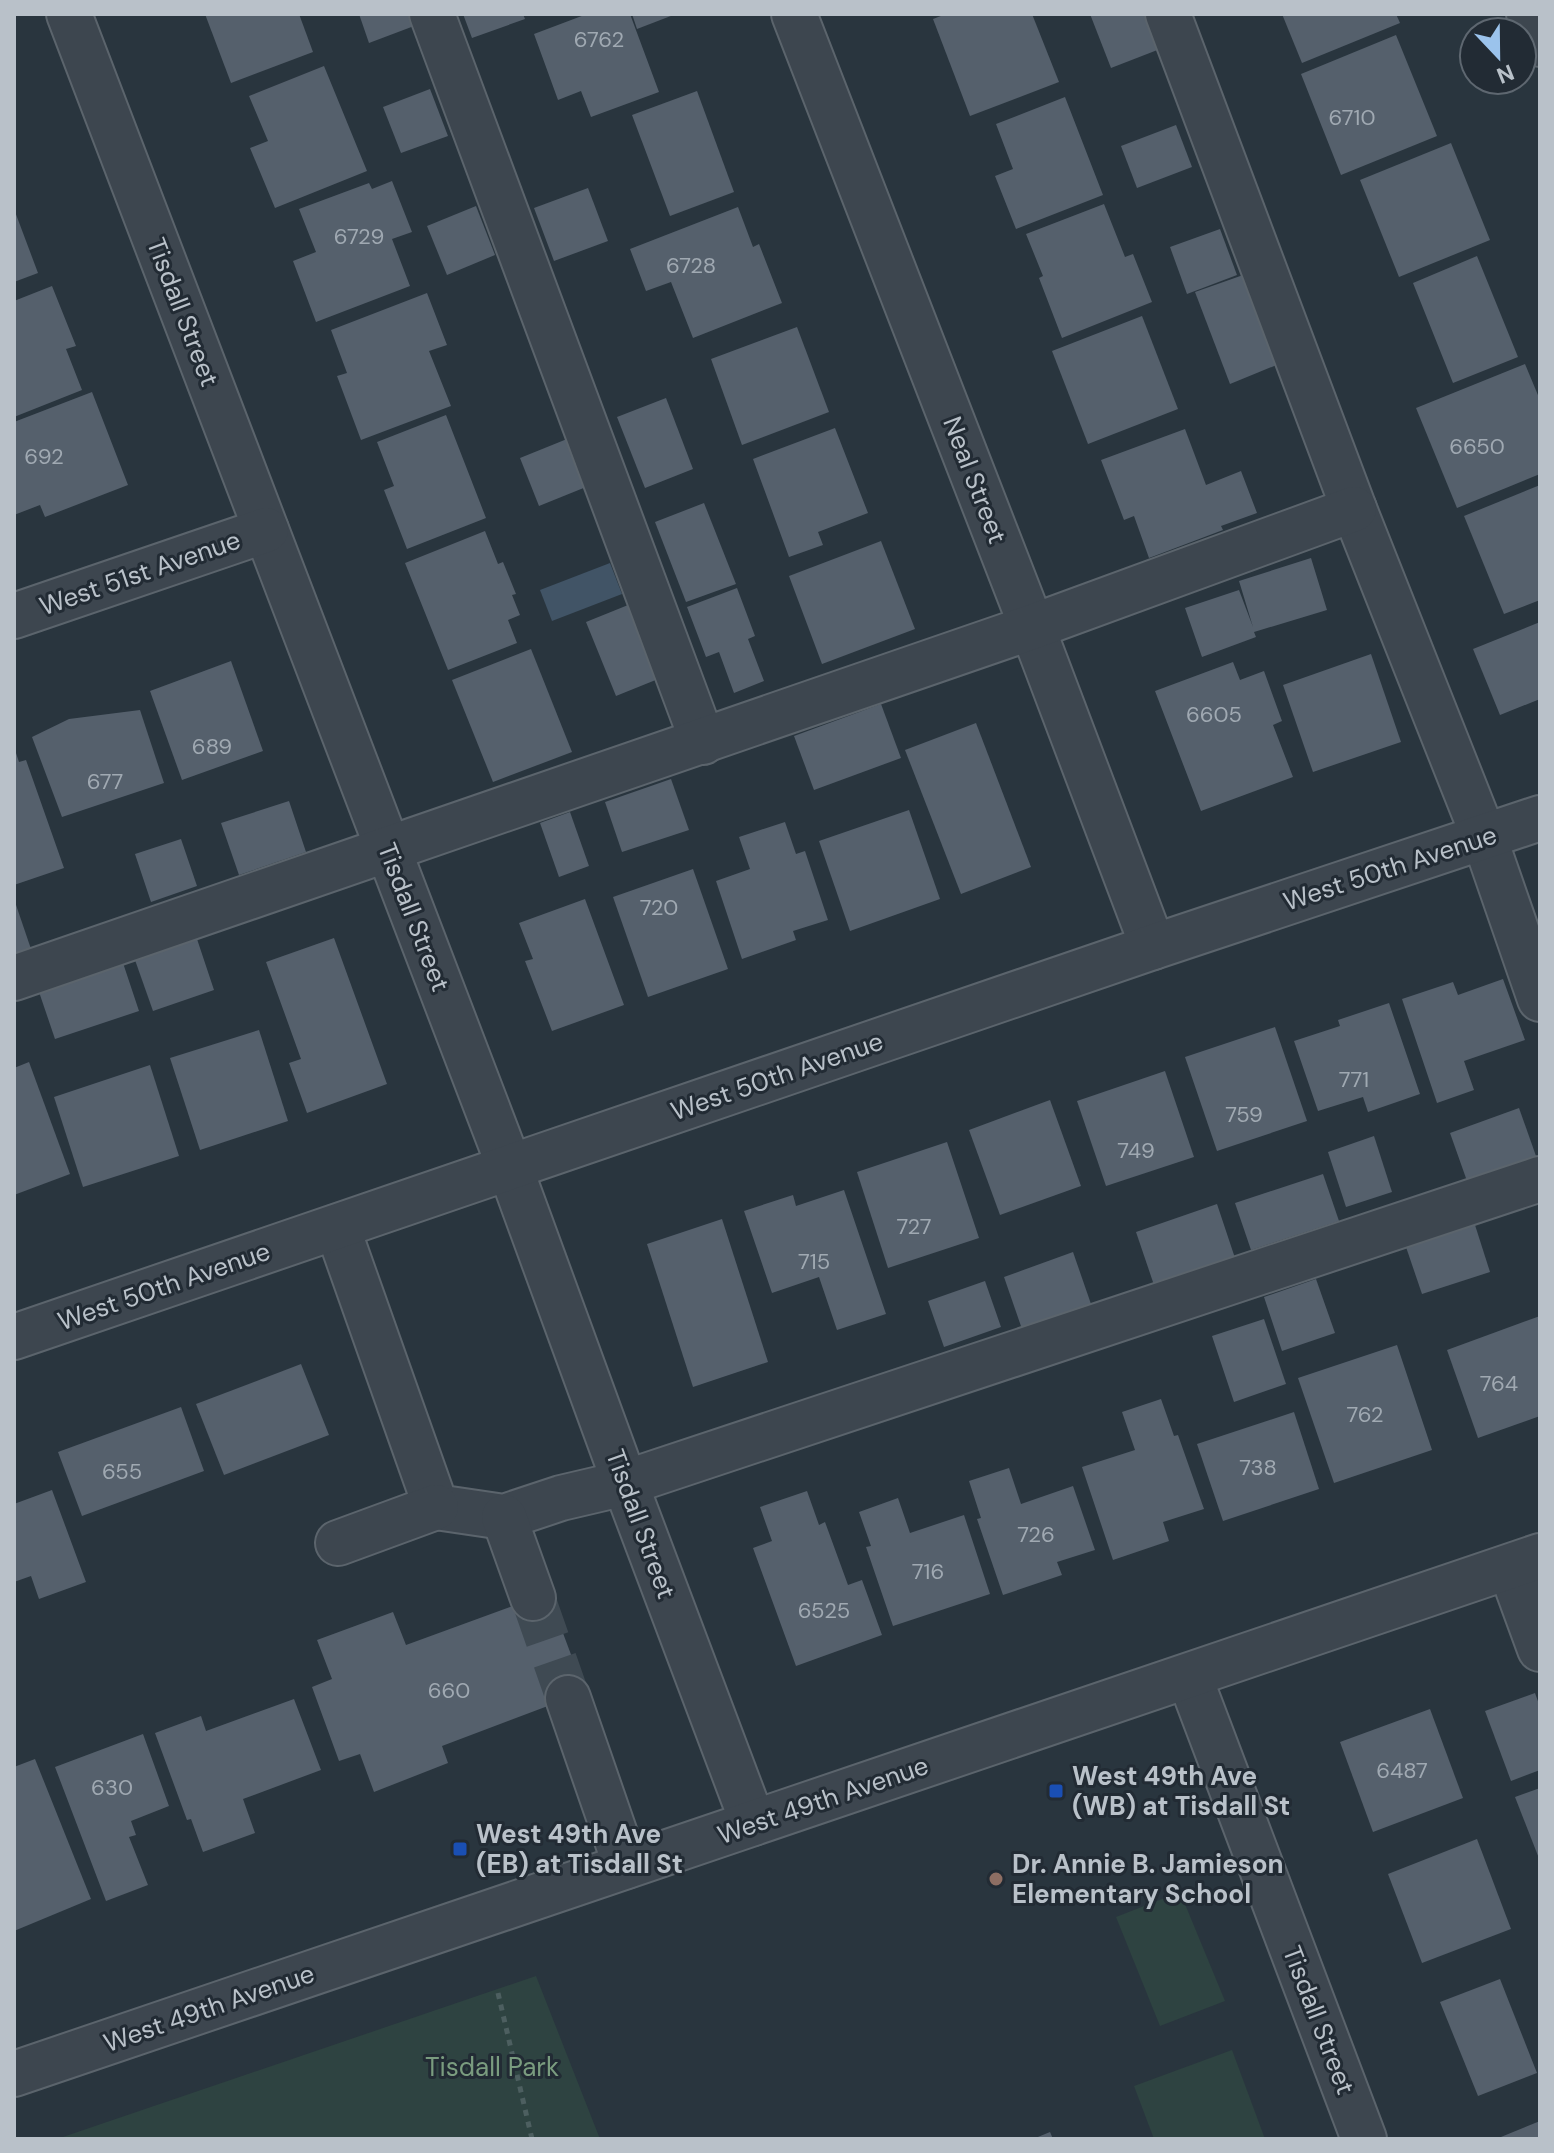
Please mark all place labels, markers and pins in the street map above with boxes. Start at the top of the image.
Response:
place label: West 49th Ave (WB) at Tisdall St [1072,1759,1290,1823]
marker: West 49th Ave (WB) at Tisdall St [1047,1782,1065,1800]
place label: West 49th Ave (EB) at Tisdall St [476,1817,683,1881]
marker: West 49th Ave (EB) at Tisdall St [451,1840,469,1858]
place label: Dr. Annie B. Jamieson Elementary School [1012,1847,1284,1911]
marker: Dr. Annie B. Jamieson Elementary School [987,1870,1005,1888]

